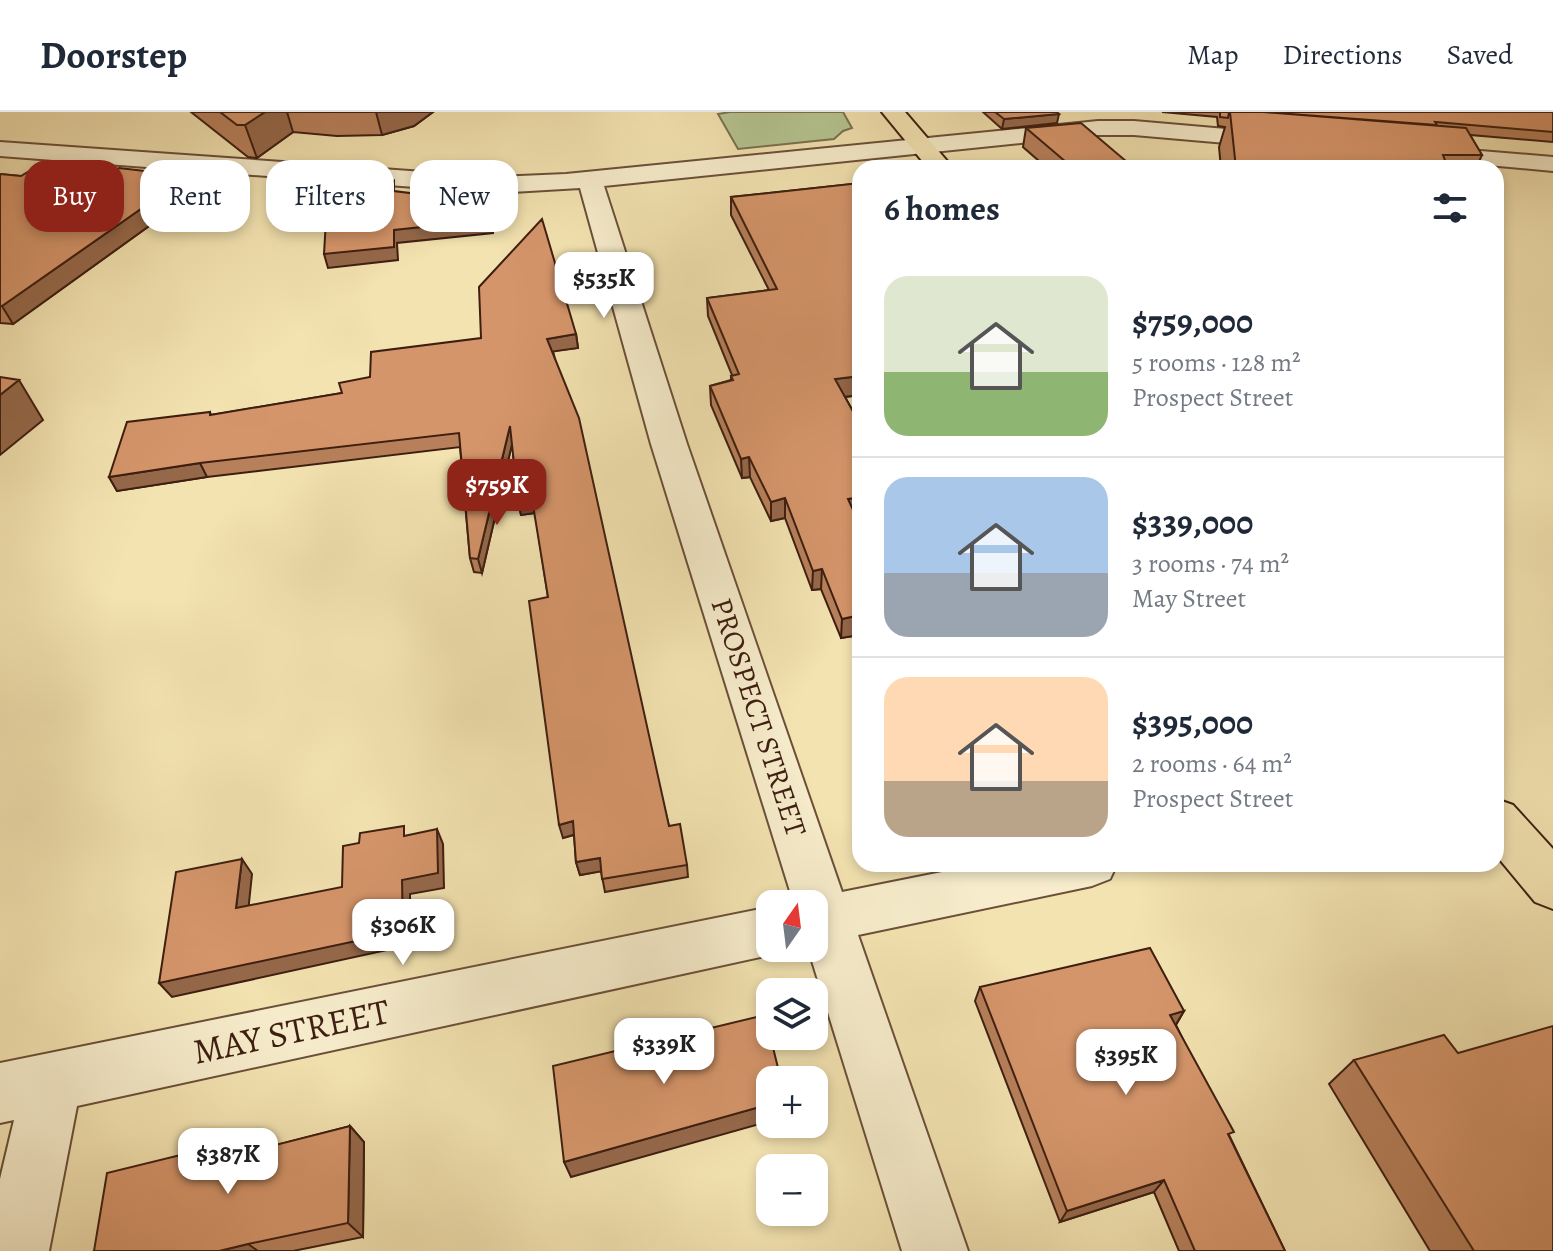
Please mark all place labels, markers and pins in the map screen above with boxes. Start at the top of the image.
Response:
pin: $535K [548,252,660,320]
pin: $759K [441,459,553,527]
pin: $306K [347,899,459,967]
pin: $339K [608,1018,720,1086]
pin: $395K [1070,1029,1182,1097]
pin: $387K [172,1128,284,1196]

